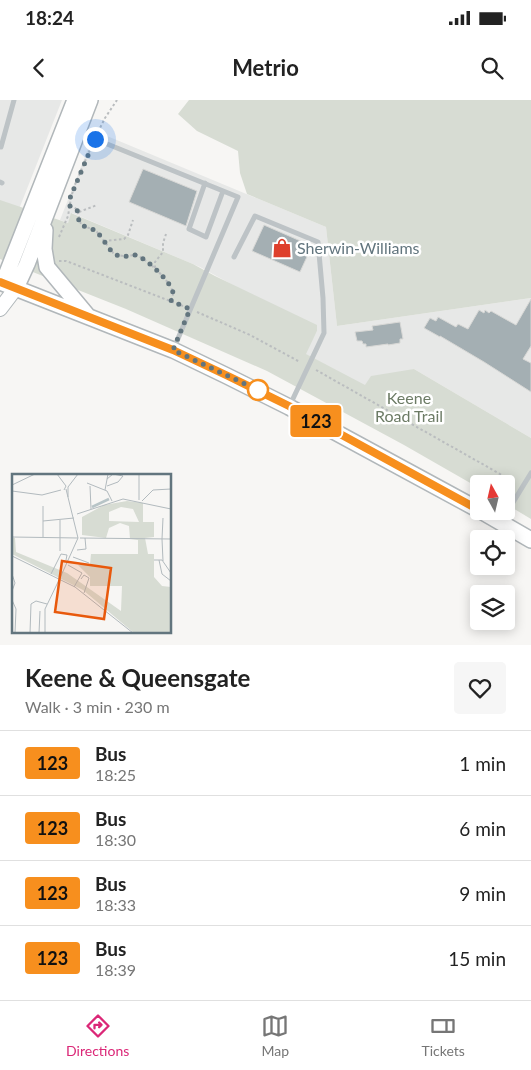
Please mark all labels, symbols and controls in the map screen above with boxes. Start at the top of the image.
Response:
text: 18:24 [25,6,74,29]
icon: back [25,54,53,82]
text: Metrio [232,54,299,81]
icon: search [478,54,506,82]
your location [83,127,108,152]
shop icon: Sherwin-Williams [271,237,293,259]
place label: Sherwin-Williams [297,238,420,257]
unlabelled marker [247,379,269,401]
park label: Keene Road Trail [375,388,443,425]
line badge: 123 [287,405,345,437]
text: 123 [300,410,332,432]
inset map [12,474,171,632]
north arrow [470,475,515,520]
map controls [470,475,515,630]
button: locate [470,530,515,575]
button: layers [470,585,515,630]
button: heart [454,662,506,714]
text: Keene & Queensgate [25,663,250,692]
text: Walk · 3 min · 230 m [25,697,170,716]
text: Bus [95,742,126,765]
text: 123 [37,752,68,774]
text: 1 min [459,752,506,775]
text: 18:25 [95,765,136,784]
text: Bus [95,807,126,830]
text: 123 [37,817,68,839]
text: 6 min [459,817,506,840]
text: 18:30 [95,830,136,849]
text: Bus [95,872,126,895]
text: 123 [37,882,68,904]
text: 9 min [459,882,506,905]
text: 18:33 [95,895,136,914]
text: Bus [95,937,126,960]
text: 123 [37,947,68,969]
text: 15 min [448,947,506,970]
text: 18:39 [95,960,136,979]
tab: Directions [66,1012,129,1059]
tab: Map [261,1012,289,1059]
tab: Tickets [422,1012,465,1059]

